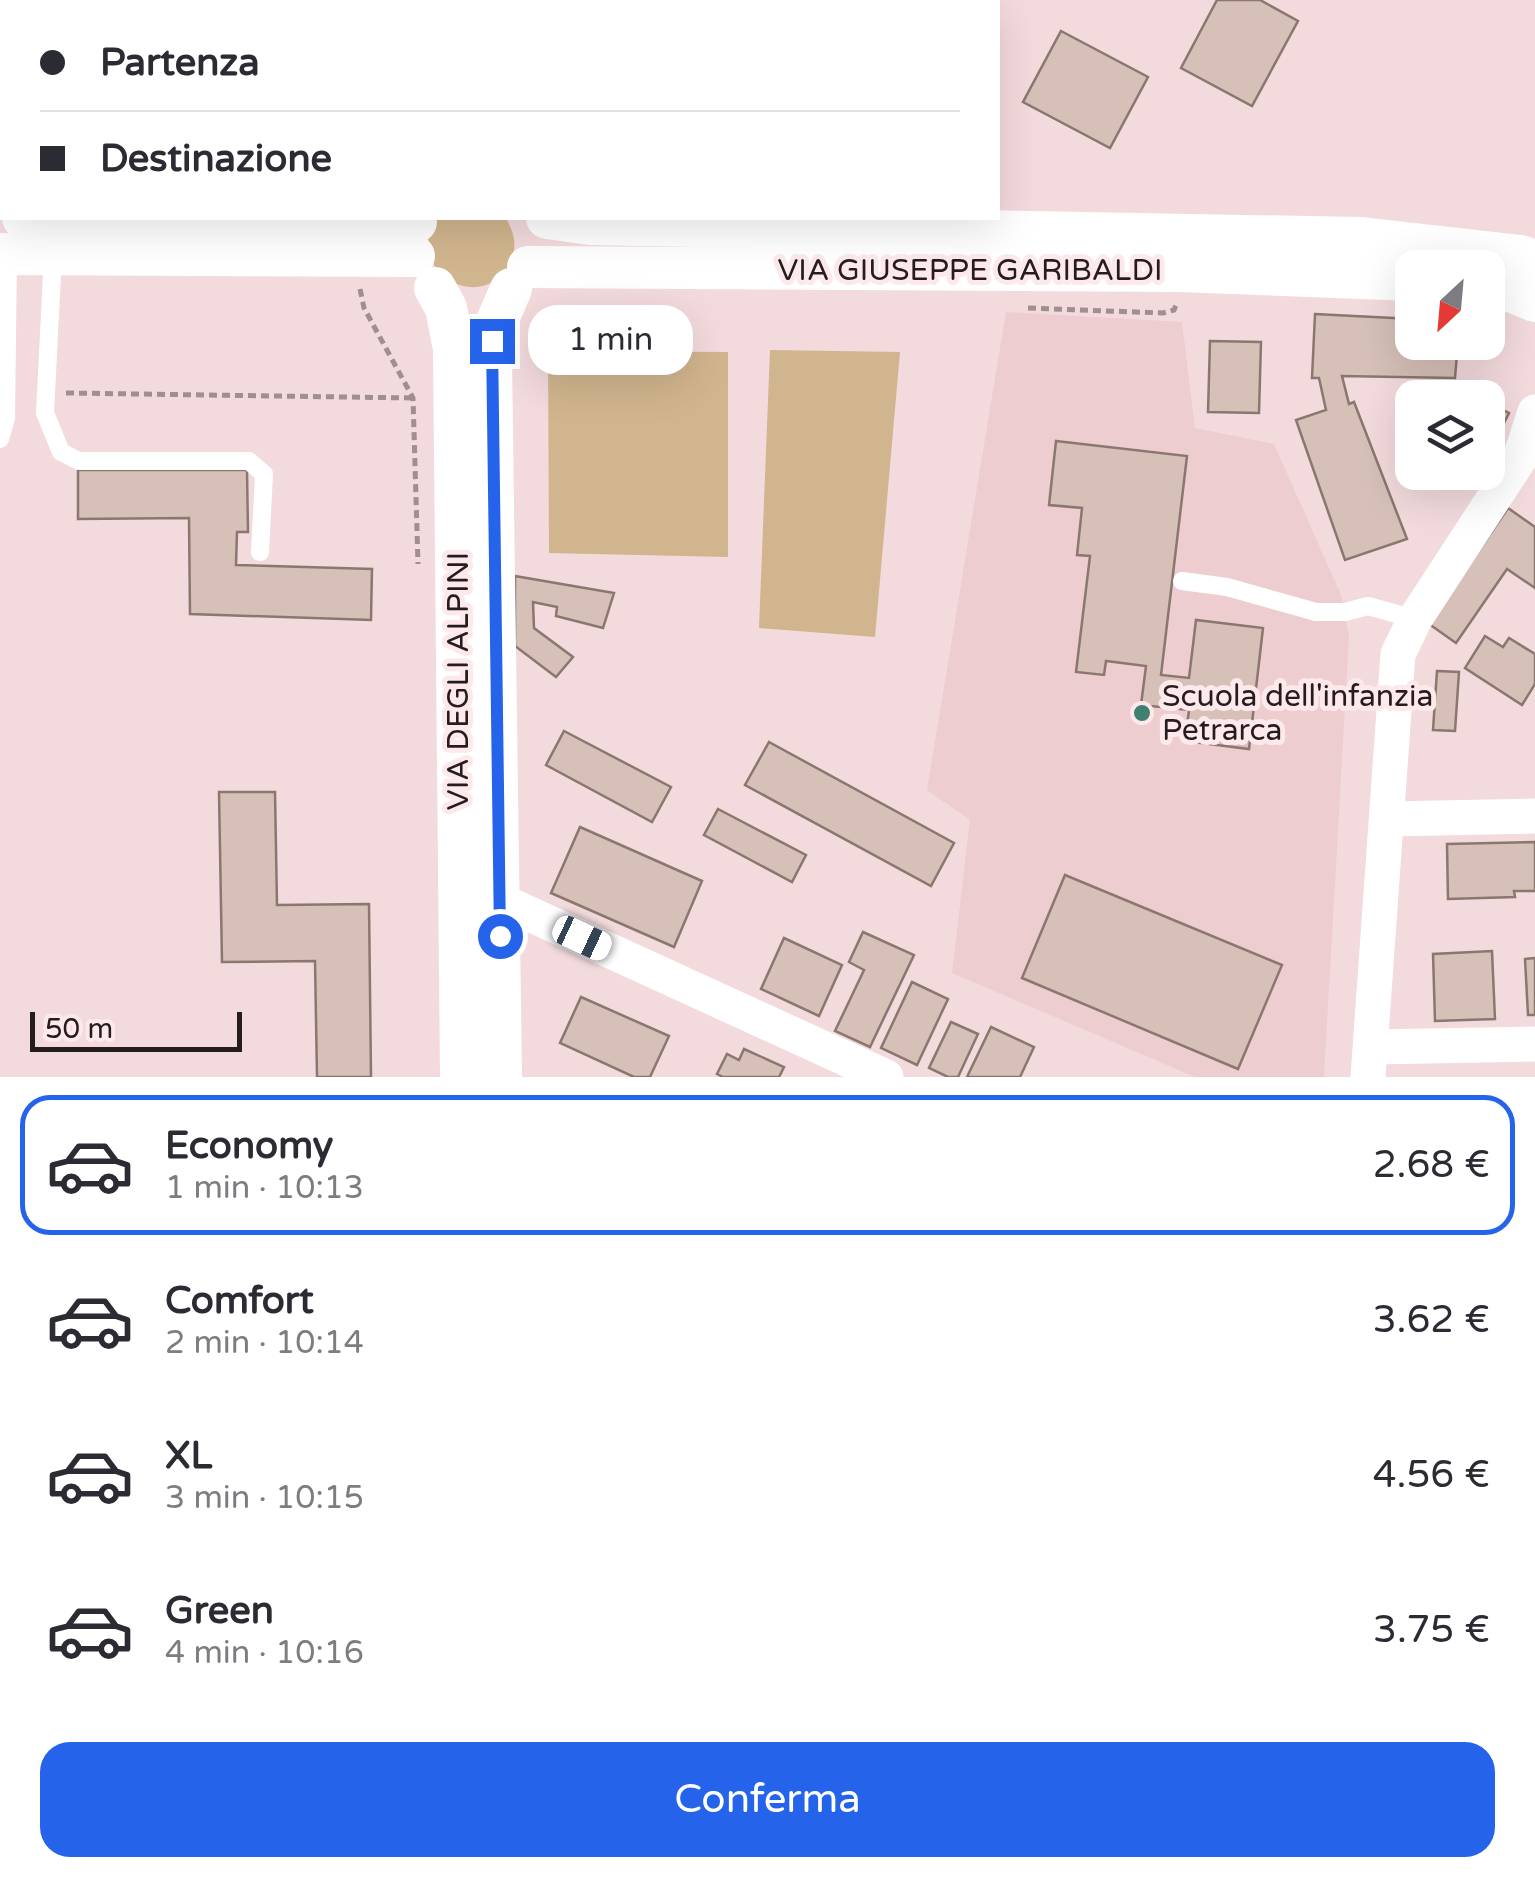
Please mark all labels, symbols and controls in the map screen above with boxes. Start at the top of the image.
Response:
text: Partenza [100,40,260,86]
text: Destinazione [100,136,332,182]
north arrow [1395,250,1505,360]
map controls [1395,250,1505,490]
street label: VIA GIUSEPPE GARIBALDI [778,252,1162,289]
callout: 1 min [527,306,692,376]
route end [470,319,515,364]
text: 1 min [568,321,653,359]
button: layers [1395,380,1505,490]
street label: VIA DEGLI ALPINI [440,552,477,810]
place label: Scuola dell'infanzia Petrarca [1162,678,1433,749]
marker: Scuola dell'infanzia Petrarca [1131,702,1153,724]
car [548,912,616,964]
route start [478,914,523,959]
scale bar [30,1007,242,1052]
text: 50 m [45,1012,113,1046]
icon: car [45,1120,135,1210]
text: Economy [165,1123,333,1169]
text: 2.68 € [1373,1142,1490,1188]
text: 1 min · 10:13 [165,1169,364,1207]
icon: car [45,1275,135,1365]
text: Comfort [165,1278,314,1324]
text: 3.62 € [1373,1297,1490,1343]
text: 2 min · 10:14 [165,1324,364,1362]
icon: car [45,1430,135,1520]
text: XL [165,1433,212,1479]
text: 4.56 € [1373,1452,1490,1498]
text: 3 min · 10:15 [165,1479,364,1517]
icon: car [45,1585,135,1675]
text: Green [165,1588,274,1634]
text: 3.75 € [1373,1607,1490,1653]
text: 4 min · 10:16 [165,1634,364,1672]
button: Conferma [40,1742,1495,1857]

